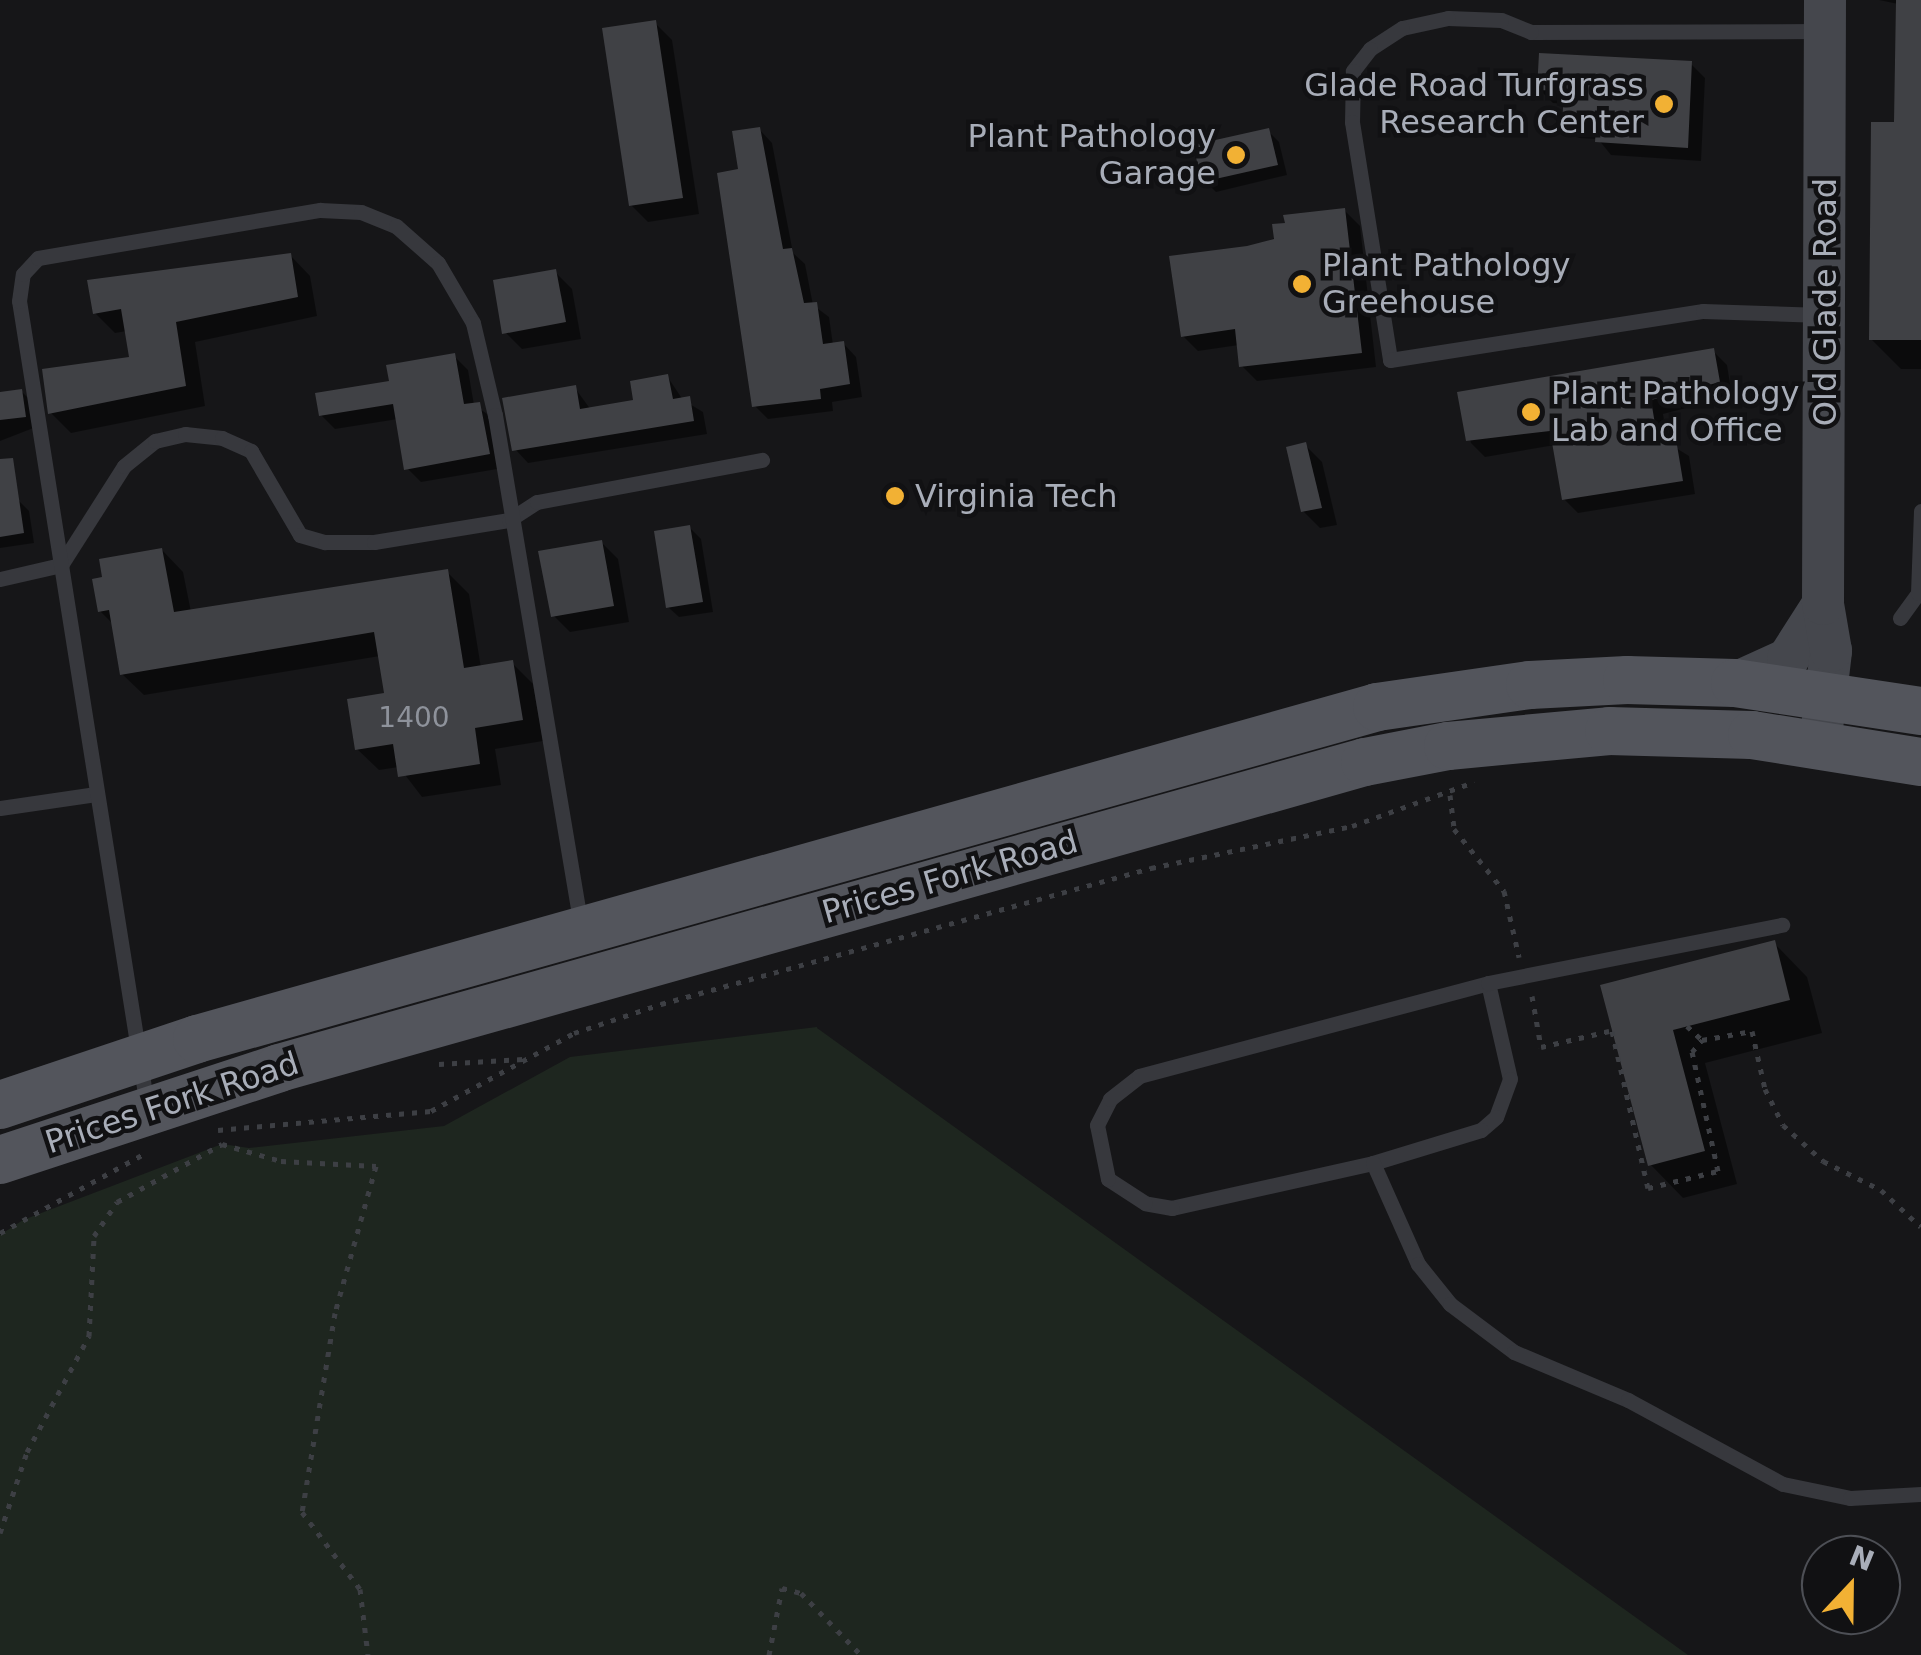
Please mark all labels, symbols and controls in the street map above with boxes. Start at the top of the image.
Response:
place label: Glade Road Turfgrass Research Center [1304,67,1644,142]
marker: Glade Road Turfgrass Research Center [1653,93,1675,115]
place label: Plant Pathology Garage [968,118,1216,193]
marker: Plant Pathology Garage [1225,144,1247,166]
street label: Old Glade Road [1806,178,1844,426]
place label: Plant Pathology Greehouse [1322,247,1570,322]
marker: Plant Pathology Greehouse [1291,273,1313,295]
place label: Plant Pathology Lab and Office [1551,375,1799,450]
marker: Plant Pathology Lab and Office [1520,401,1542,423]
place label: Virginia Tech [915,477,1118,515]
marker: Virginia Tech [884,485,906,507]
house number: 1400 [378,701,450,735]
street label: Prices Fork Road [818,822,1082,932]
street label: Prices Fork Road [41,1044,303,1162]
north arrow [1801,1535,1901,1635]
text: N [1845,1539,1879,1578]

